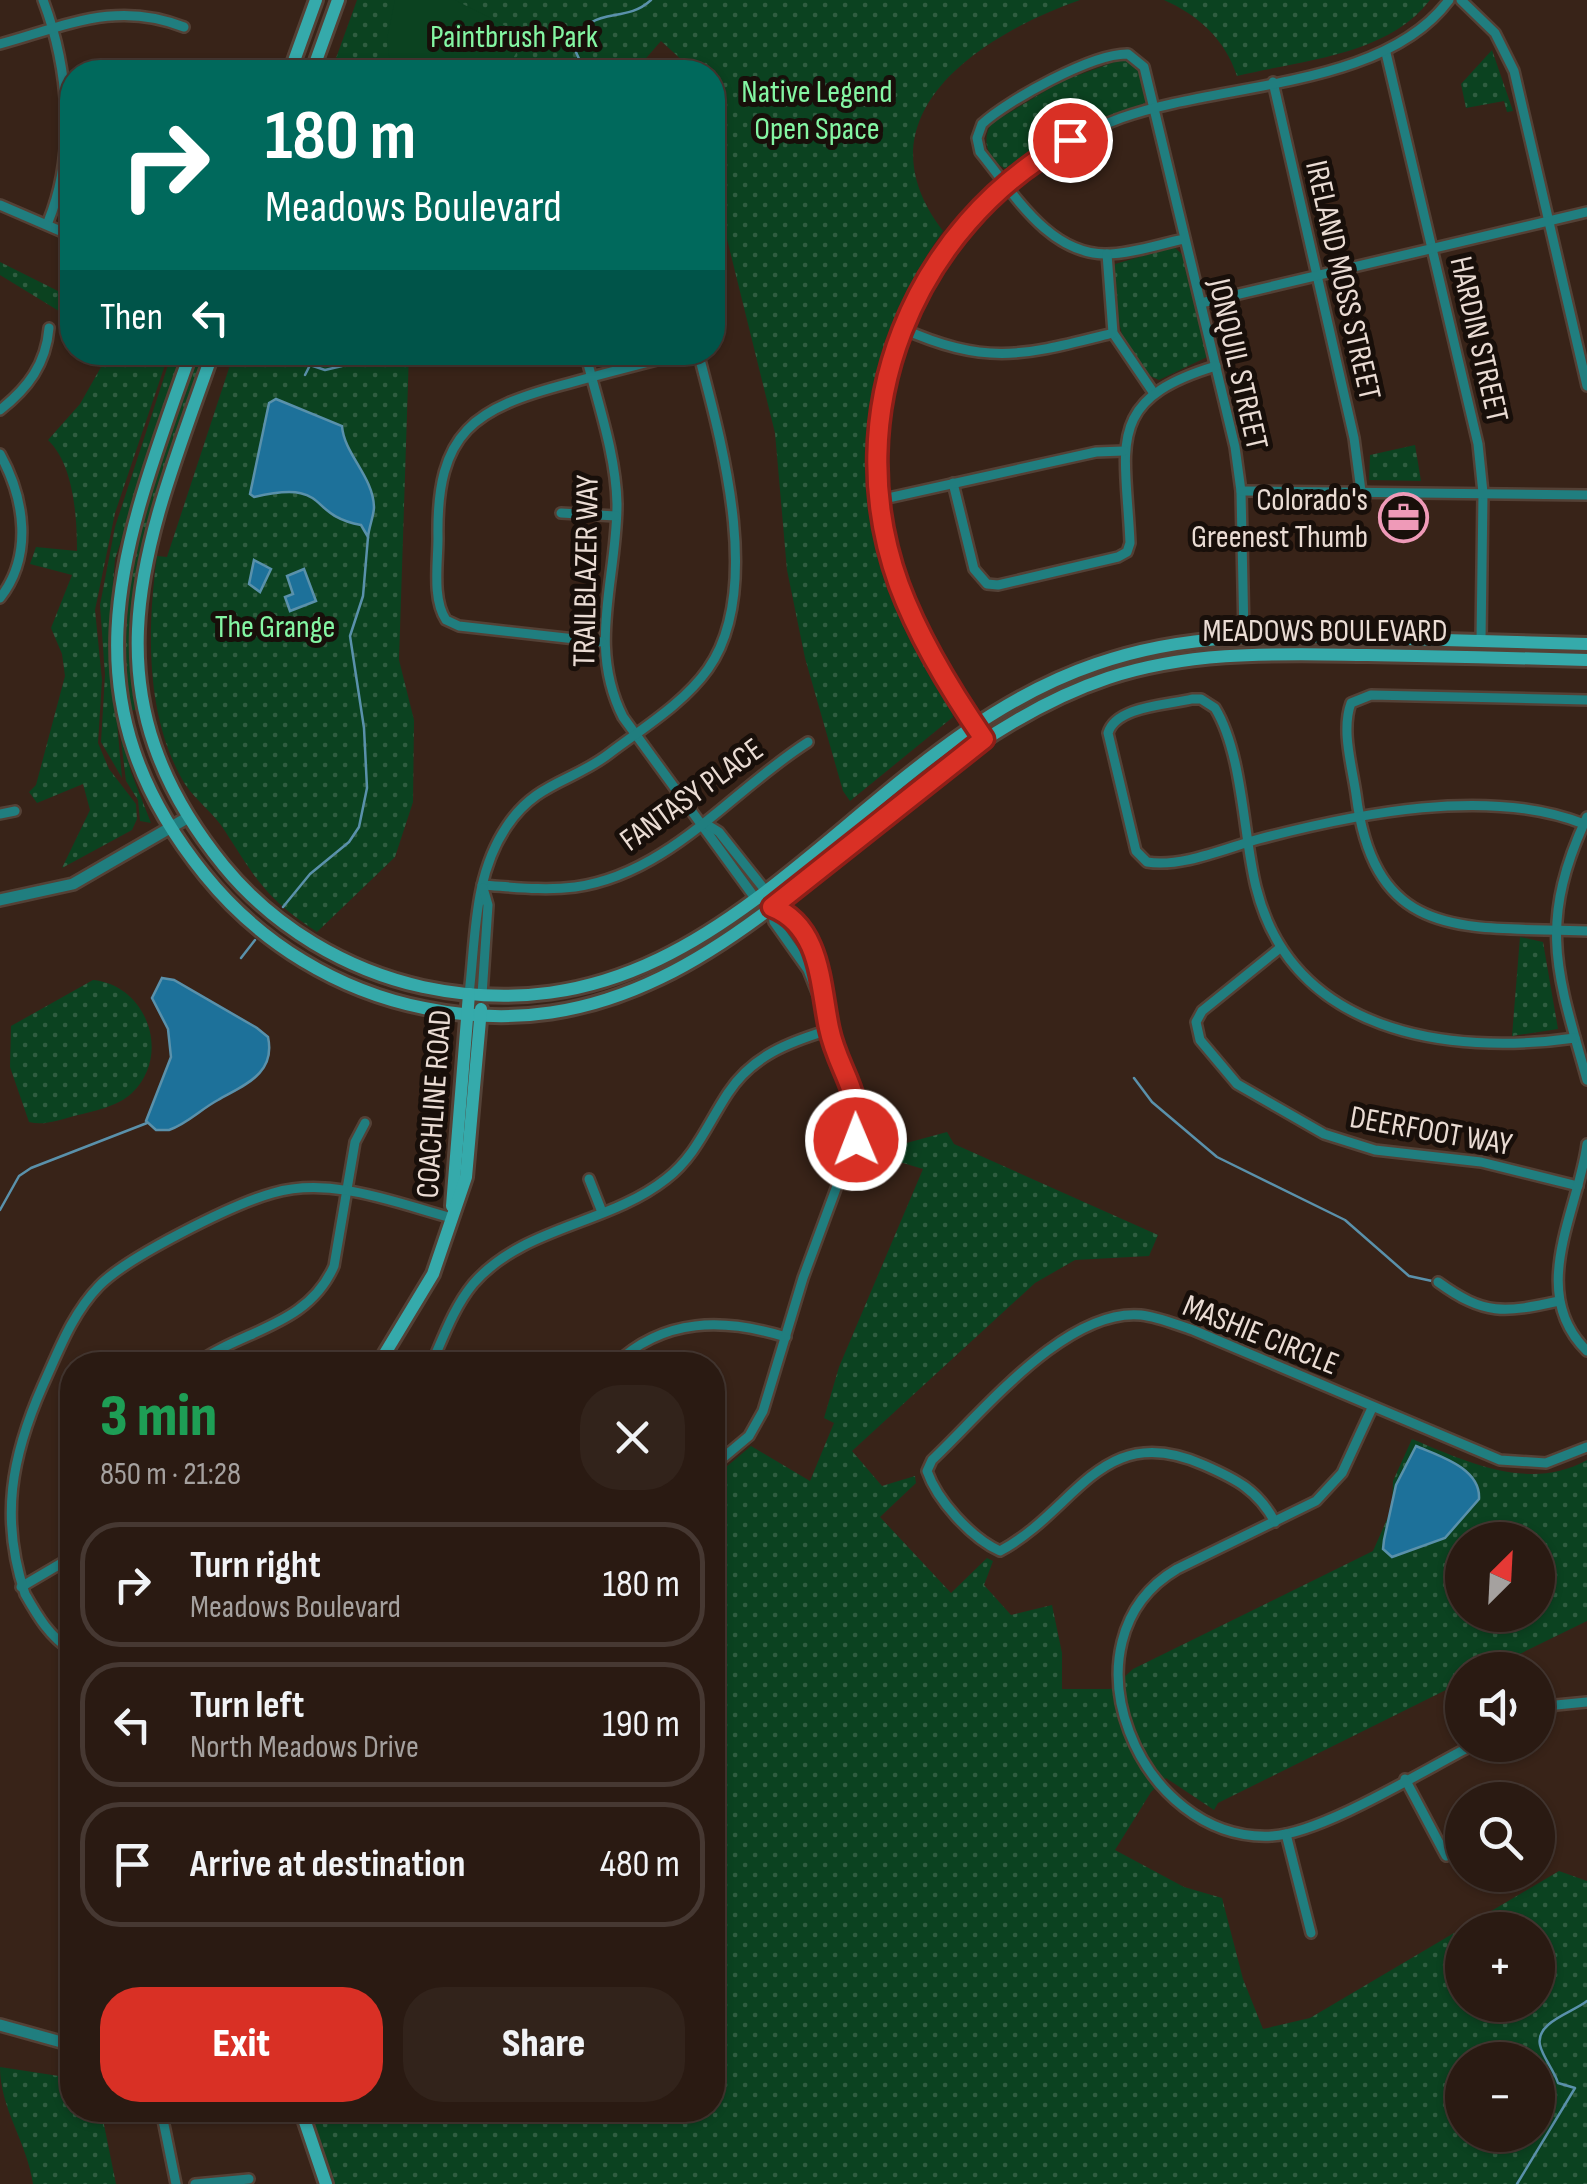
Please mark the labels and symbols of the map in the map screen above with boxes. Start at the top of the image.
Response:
park label: Paintbrush Park [430,18,598,57]
park label: Native Legend Open Space [741,73,893,149]
pin [1028,98,1113,183]
street label: IRELAND MOSS STREET [1296,157,1389,404]
street label: HARDIN STREET [1441,253,1517,426]
street label: JONQUIL STREET [1199,274,1276,454]
street label: TRAILBLAZER WAY [565,474,608,667]
place label: Colorado's Greenest Thumb [1191,481,1368,557]
office icon: Colorado's Greenest Thumb [1377,491,1429,543]
park label: The Grange [215,608,335,647]
street label: MEADOWS BOULEVARD [1202,612,1448,651]
street label: FANTASY PLACE [613,730,771,860]
street label: COACHLINE ROAD [408,1009,461,1200]
position arrow [804,1088,908,1192]
street label: DEERFOOT WAY [1347,1098,1515,1165]
street label: MASHIE CIRCLE [1177,1287,1344,1384]
north arrow [1445,1522,1555,1632]

